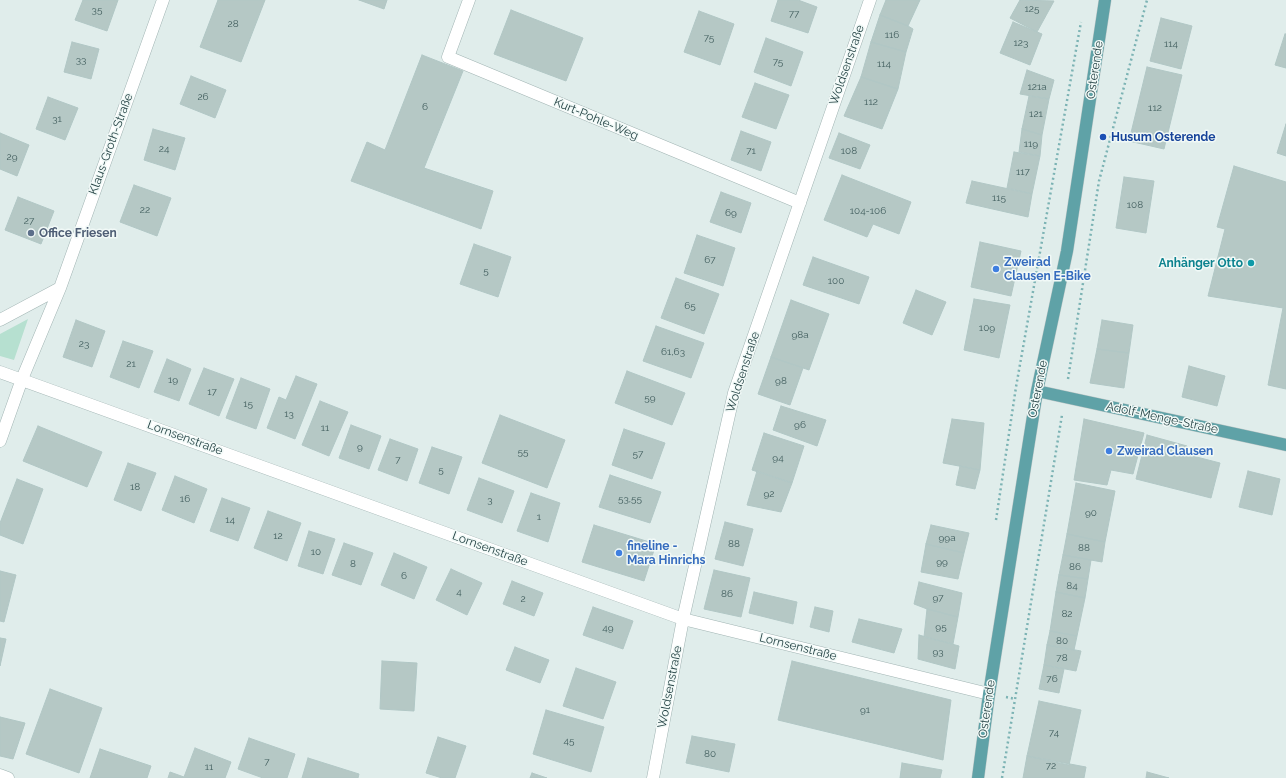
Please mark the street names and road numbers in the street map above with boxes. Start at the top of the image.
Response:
street label: Woldsenstraße [827,23,867,107]
street label: Osterende [1084,40,1106,100]
street label: Klaus-Groth-Straße [86,91,136,197]
street label: Kurt-Pohle-Weg [552,95,640,143]
street label: Woldsenstraße [723,330,763,414]
street label: Osterende [1025,359,1051,419]
street label: Adolf-Menge-Straße [1105,399,1219,437]
street label: Lornsenstraße [145,418,225,458]
street label: Lornsenstraße [450,529,530,569]
street label: Lornsenstraße [758,630,838,664]
street label: Woldsenstraße [655,645,685,729]
street label: Osterende [976,679,998,739]

